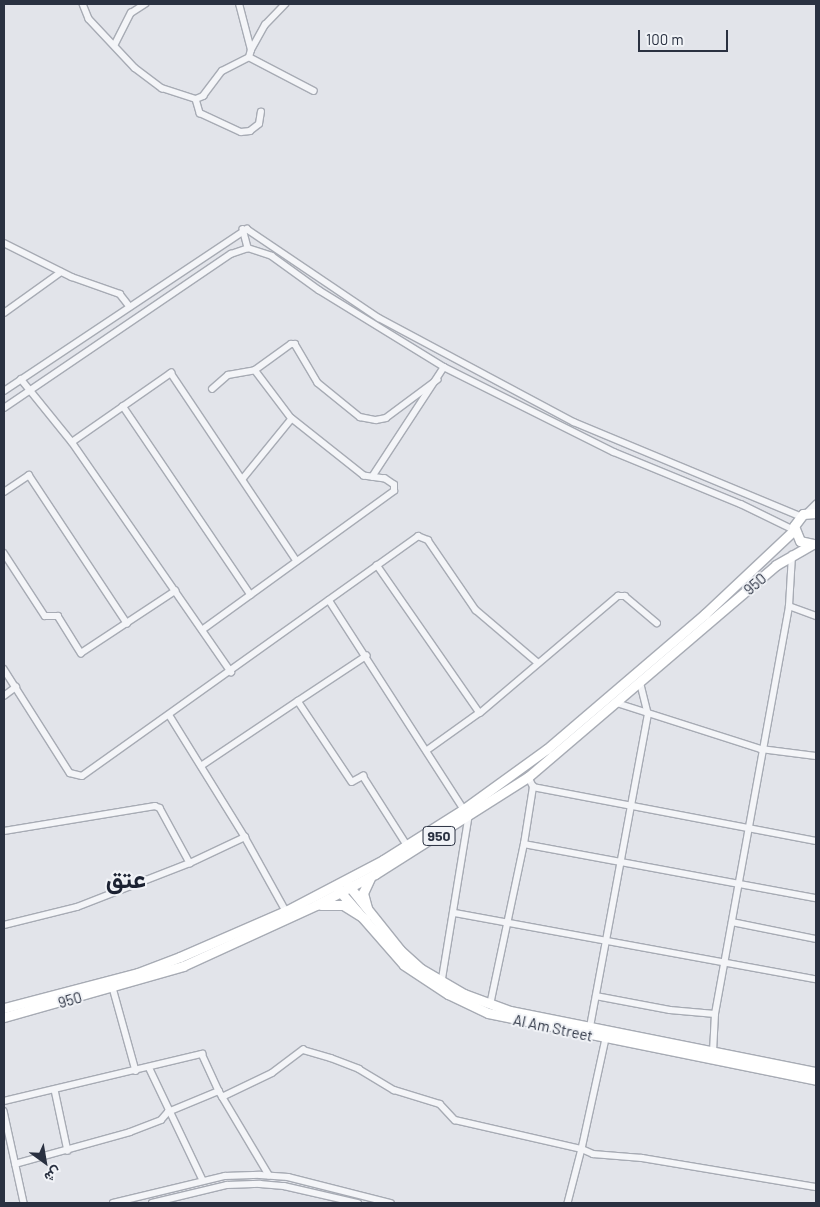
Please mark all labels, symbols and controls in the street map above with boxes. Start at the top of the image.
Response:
scale bar [640,20,730,52]
text: 100 m [646,30,684,48]
street label: 950 [740,569,770,599]
road number: 950 [422,824,456,848]
district label: عتق [106,863,146,893]
street label: 950 [56,988,84,1012]
street label: Al Am Street [512,1011,594,1045]
north arrow [20,1137,70,1187]
text: ش [42,1163,65,1187]

